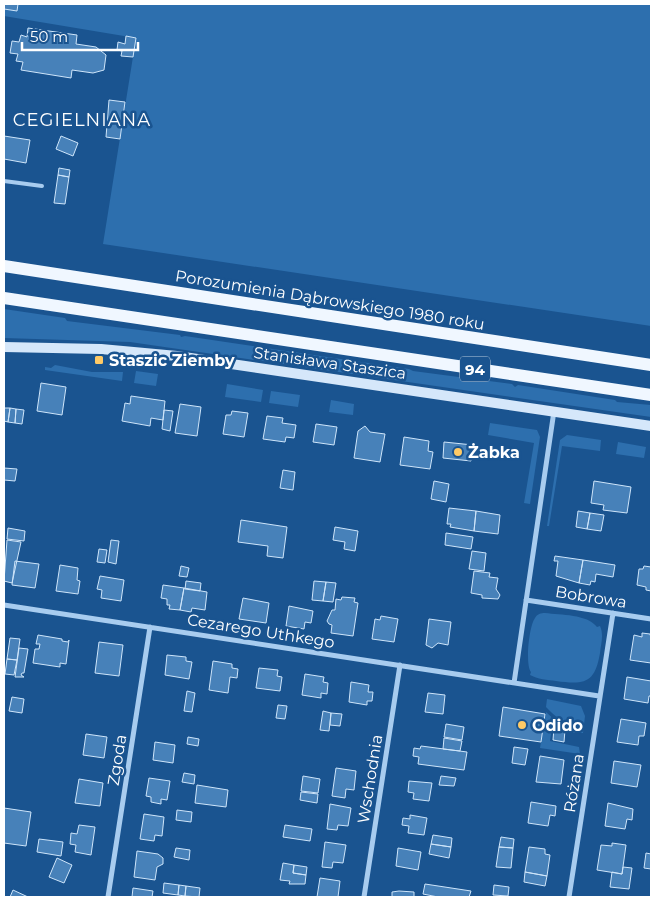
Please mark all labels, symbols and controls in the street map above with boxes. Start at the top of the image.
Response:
scale bar [22,20,139,52]
text: 50 m [30,27,68,46]
district label: CEGIELNIANA [13,109,151,131]
street label: Porozumienia Dąbrowskiego 1980 roku [174,266,486,334]
street label: Stanisława Staszica [253,343,407,383]
place label: Staszic Ziemby [109,351,235,370]
marker: Staszic Ziemby [93,354,105,366]
road number: 94 [460,356,490,382]
place label: Żabka [468,443,520,462]
marker: Żabka [452,446,464,458]
street label: Bobrowa [554,582,628,612]
street label: Cezarego Uthkego [186,610,336,652]
place label: Odido [532,716,583,735]
marker: Odido [516,719,528,731]
street label: Zgoda [104,733,130,787]
street label: Wschodnia [354,733,386,825]
street label: Różana [560,752,588,814]

